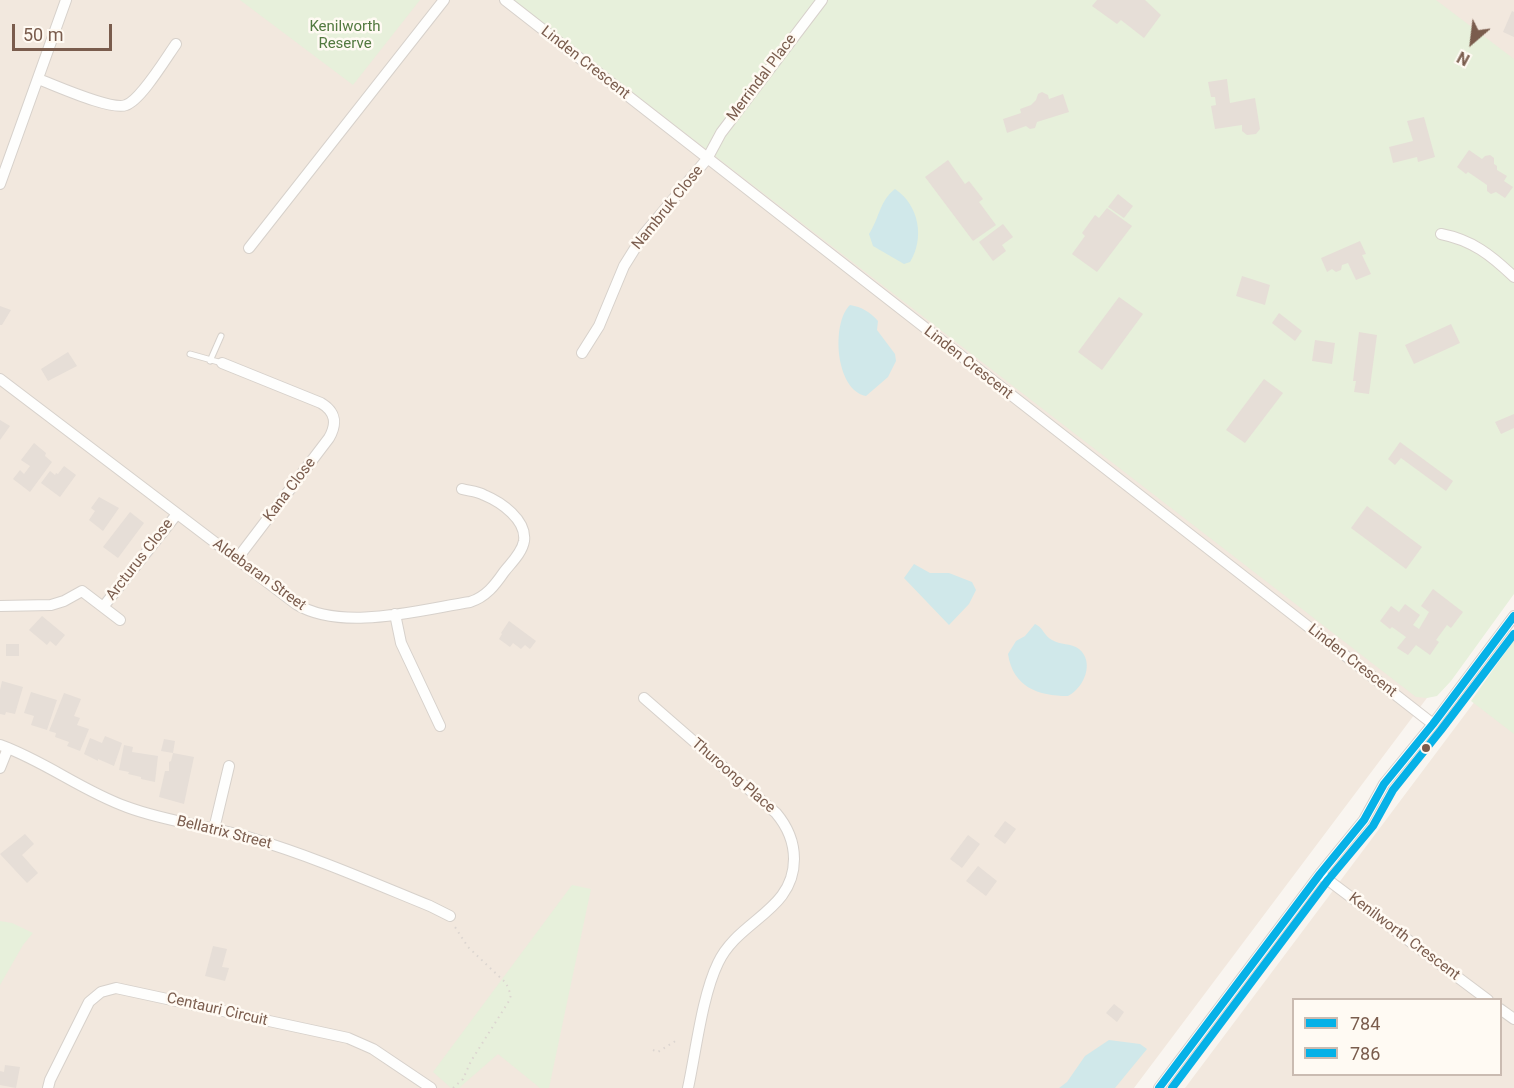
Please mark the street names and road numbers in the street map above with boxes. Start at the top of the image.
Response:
street label: Linden Crescent [537,23,633,103]
street label: Merrindal Place [723,31,801,125]
street label: Nambruk Close [629,162,707,254]
street label: Linden Crescent [920,323,1016,403]
street label: Kana Close [260,454,320,526]
street label: Arcturus Close [103,516,177,604]
street label: Aldebaran Street [209,535,309,615]
street label: Linden Crescent [1304,621,1400,701]
street label: Thuroong Place [687,735,779,817]
street label: Bellatrix Street [175,813,273,853]
street label: Kenilworth Crescent [1345,889,1463,985]
street label: Centauri Circuit [165,990,269,1030]

